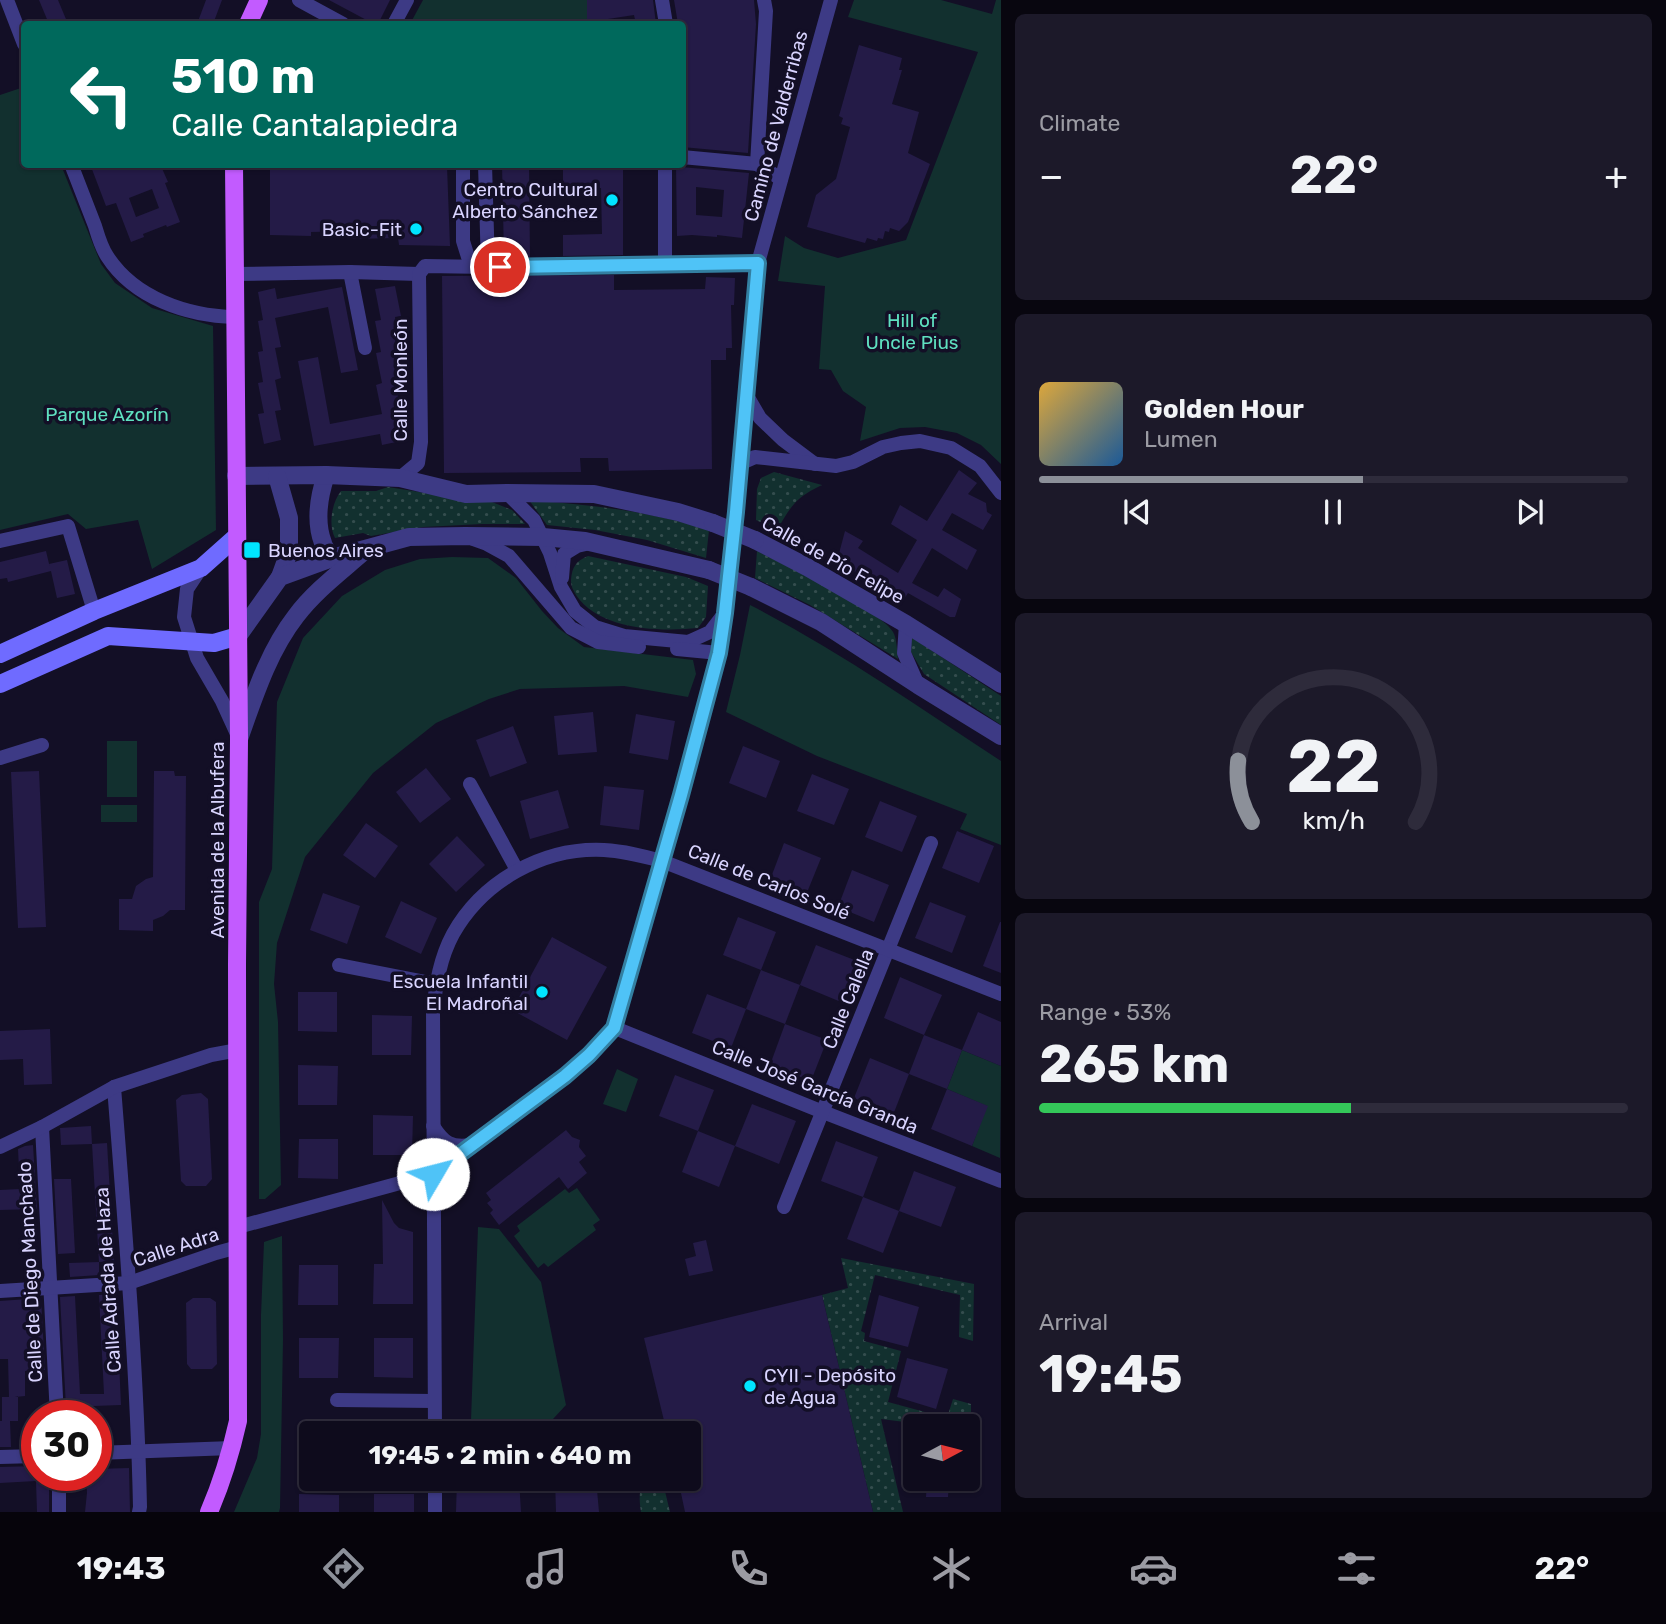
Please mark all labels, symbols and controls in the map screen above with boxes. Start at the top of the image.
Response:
street label: Camino de Valderribas [739,28,813,224]
text: 510 m [171,47,315,105]
icon: left [56,49,147,140]
text: Calle Cantalapiedra [171,106,458,144]
text: Climate [1039,109,1120,137]
text: 22° [1290,144,1379,206]
text: − [1039,153,1064,199]
text: + [1604,153,1628,199]
place label: Centro Cultural Alberto Sánchez [452,178,598,223]
marker: Centro Cultural Alberto Sánchez [604,192,620,208]
place label: Basic-Fit [322,218,403,241]
marker: Basic-Fit [408,221,424,237]
pin [470,237,530,297]
icon: arrive [481,248,519,286]
park label: Hill of Uncle Pius [865,309,959,354]
street label: Calle Monleón [389,319,412,441]
text: Golden Hour [1144,394,1304,425]
park label: Parque Azorín [45,403,169,426]
text: Lumen [1144,425,1218,453]
icon: previous [1118,493,1156,531]
icon: pause [1314,493,1352,531]
icon: next [1511,493,1549,531]
street label: Calle de Pío Felipe [758,511,908,609]
place label: Buenos Aires [268,539,384,562]
marker: Buenos Aires [242,540,262,560]
text: 22 [1286,724,1381,810]
street label: Avenida de la Albufera [206,742,229,938]
text: km/h [1302,806,1365,835]
street label: Calle de Carlos Solé [685,839,853,925]
street label: Calle Calella [818,946,878,1052]
place label: Escuela Infantil El Madroñal [392,970,528,1015]
marker: Escuela Infantil El Madroñal [534,984,550,1000]
text: Range · 53% [1039,998,1171,1026]
text: 265 km [1039,1033,1229,1095]
street label: Calle José García Granda [709,1035,921,1139]
position arrow [396,1137,470,1211]
street label: Calle de Diego Manchado [13,1161,47,1383]
street label: Calle Adrada de Haza [90,1186,126,1374]
street label: Calle Adra [130,1222,222,1272]
text: Arrival [1039,1308,1108,1336]
text: 19:45 [1039,1343,1182,1405]
place label: CYII - Depósito de Agua [764,1364,896,1409]
marker: CYII - Depósito de Agua [742,1378,758,1394]
speed limit sign: 30 [21,1400,112,1491]
north arrow [903,1414,980,1491]
map controls [903,1414,980,1491]
text: 19:45 · 2 min · 640 m [368,1440,632,1471]
icon: directions [319,1544,368,1593]
icon: music [522,1544,571,1593]
icon: phone [724,1544,773,1593]
icon: climate [927,1544,976,1593]
icon: car [1129,1544,1178,1593]
icon: filters [1332,1544,1381,1593]
text: 19:43 [77,1549,166,1587]
text: 22° [1534,1549,1589,1587]

